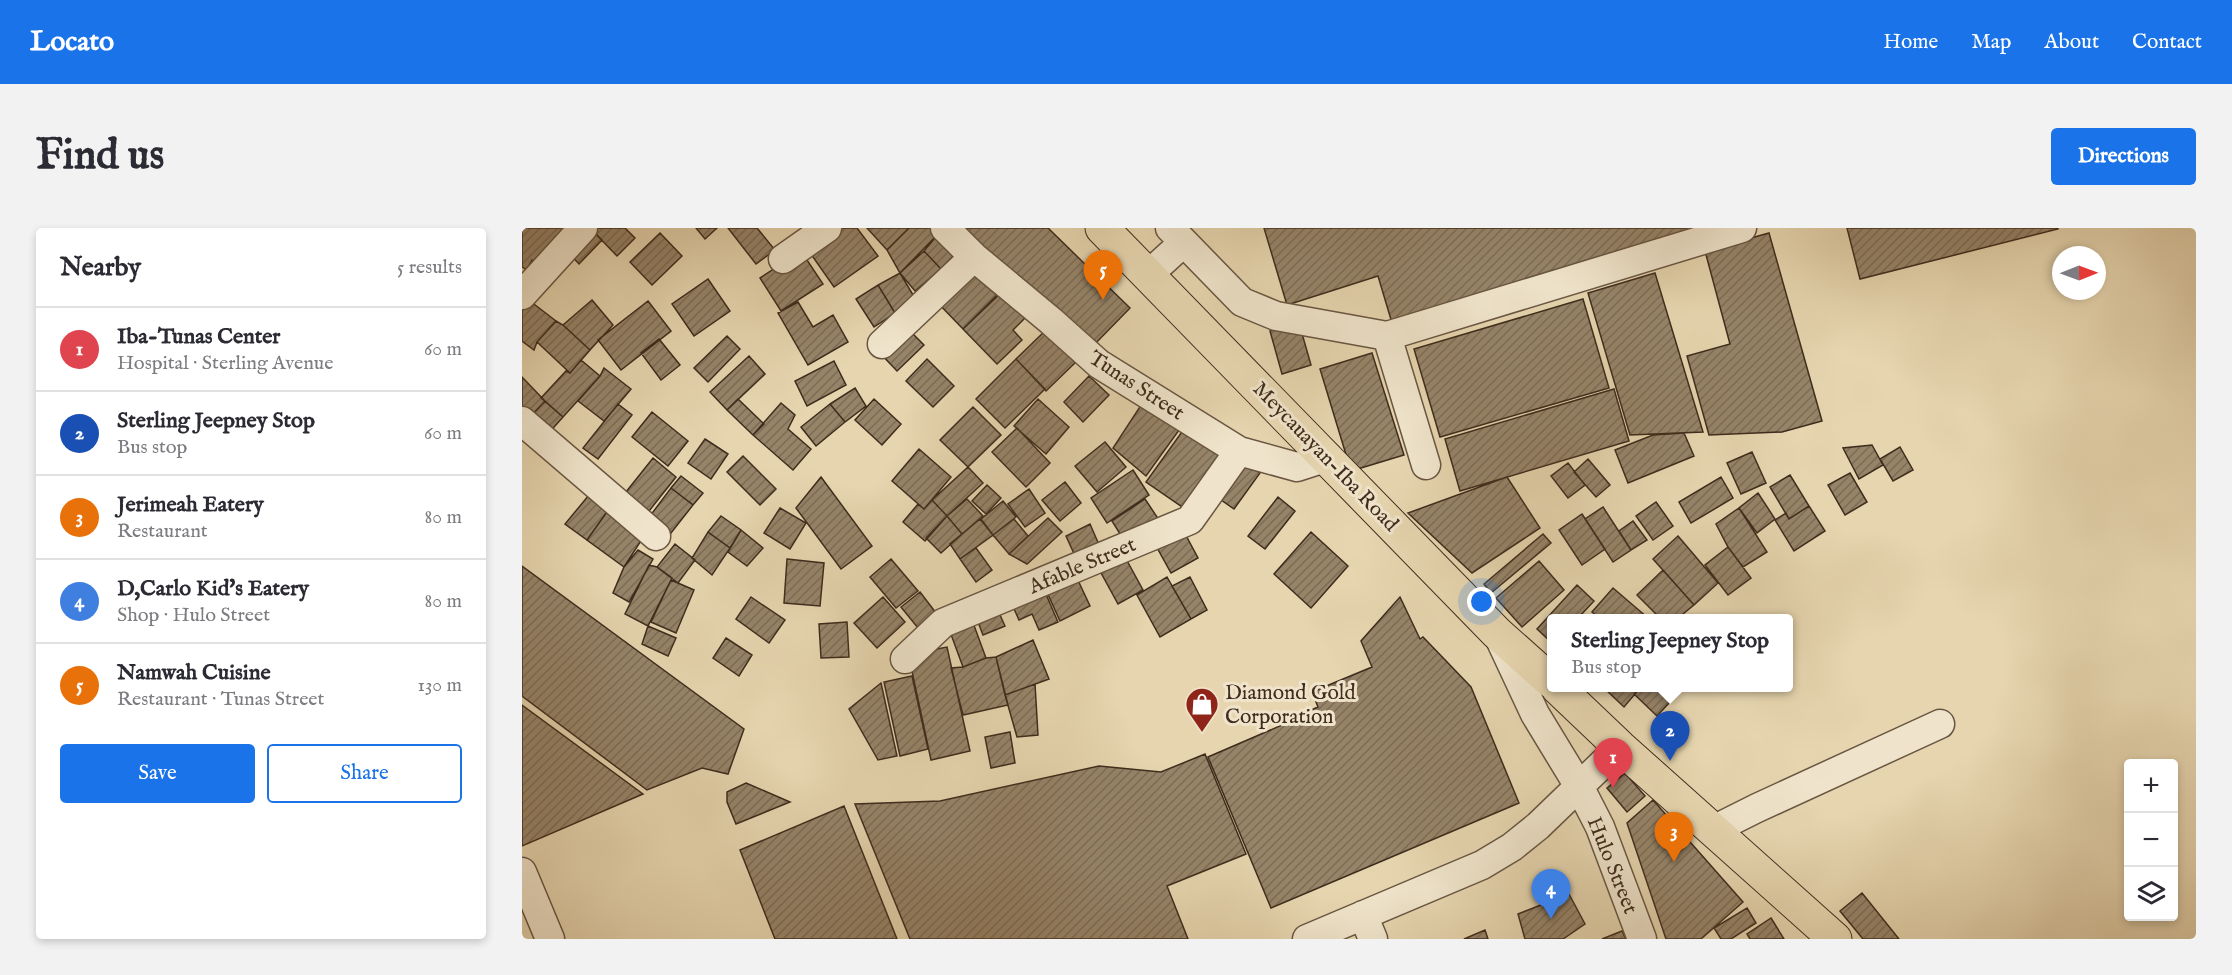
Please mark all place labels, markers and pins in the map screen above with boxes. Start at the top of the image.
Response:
pin: 5 [1084,250,1122,300]
place label: Diamond Gold Corporation [1225,680,1357,731]
shop icon: Diamond Gold Corporation [1184,686,1220,733]
pin: 2 [1650,712,1690,761]
pin: 1 [1594,738,1632,788]
pin: 3 [1654,812,1694,862]
pin: 4 [1532,870,1570,919]

